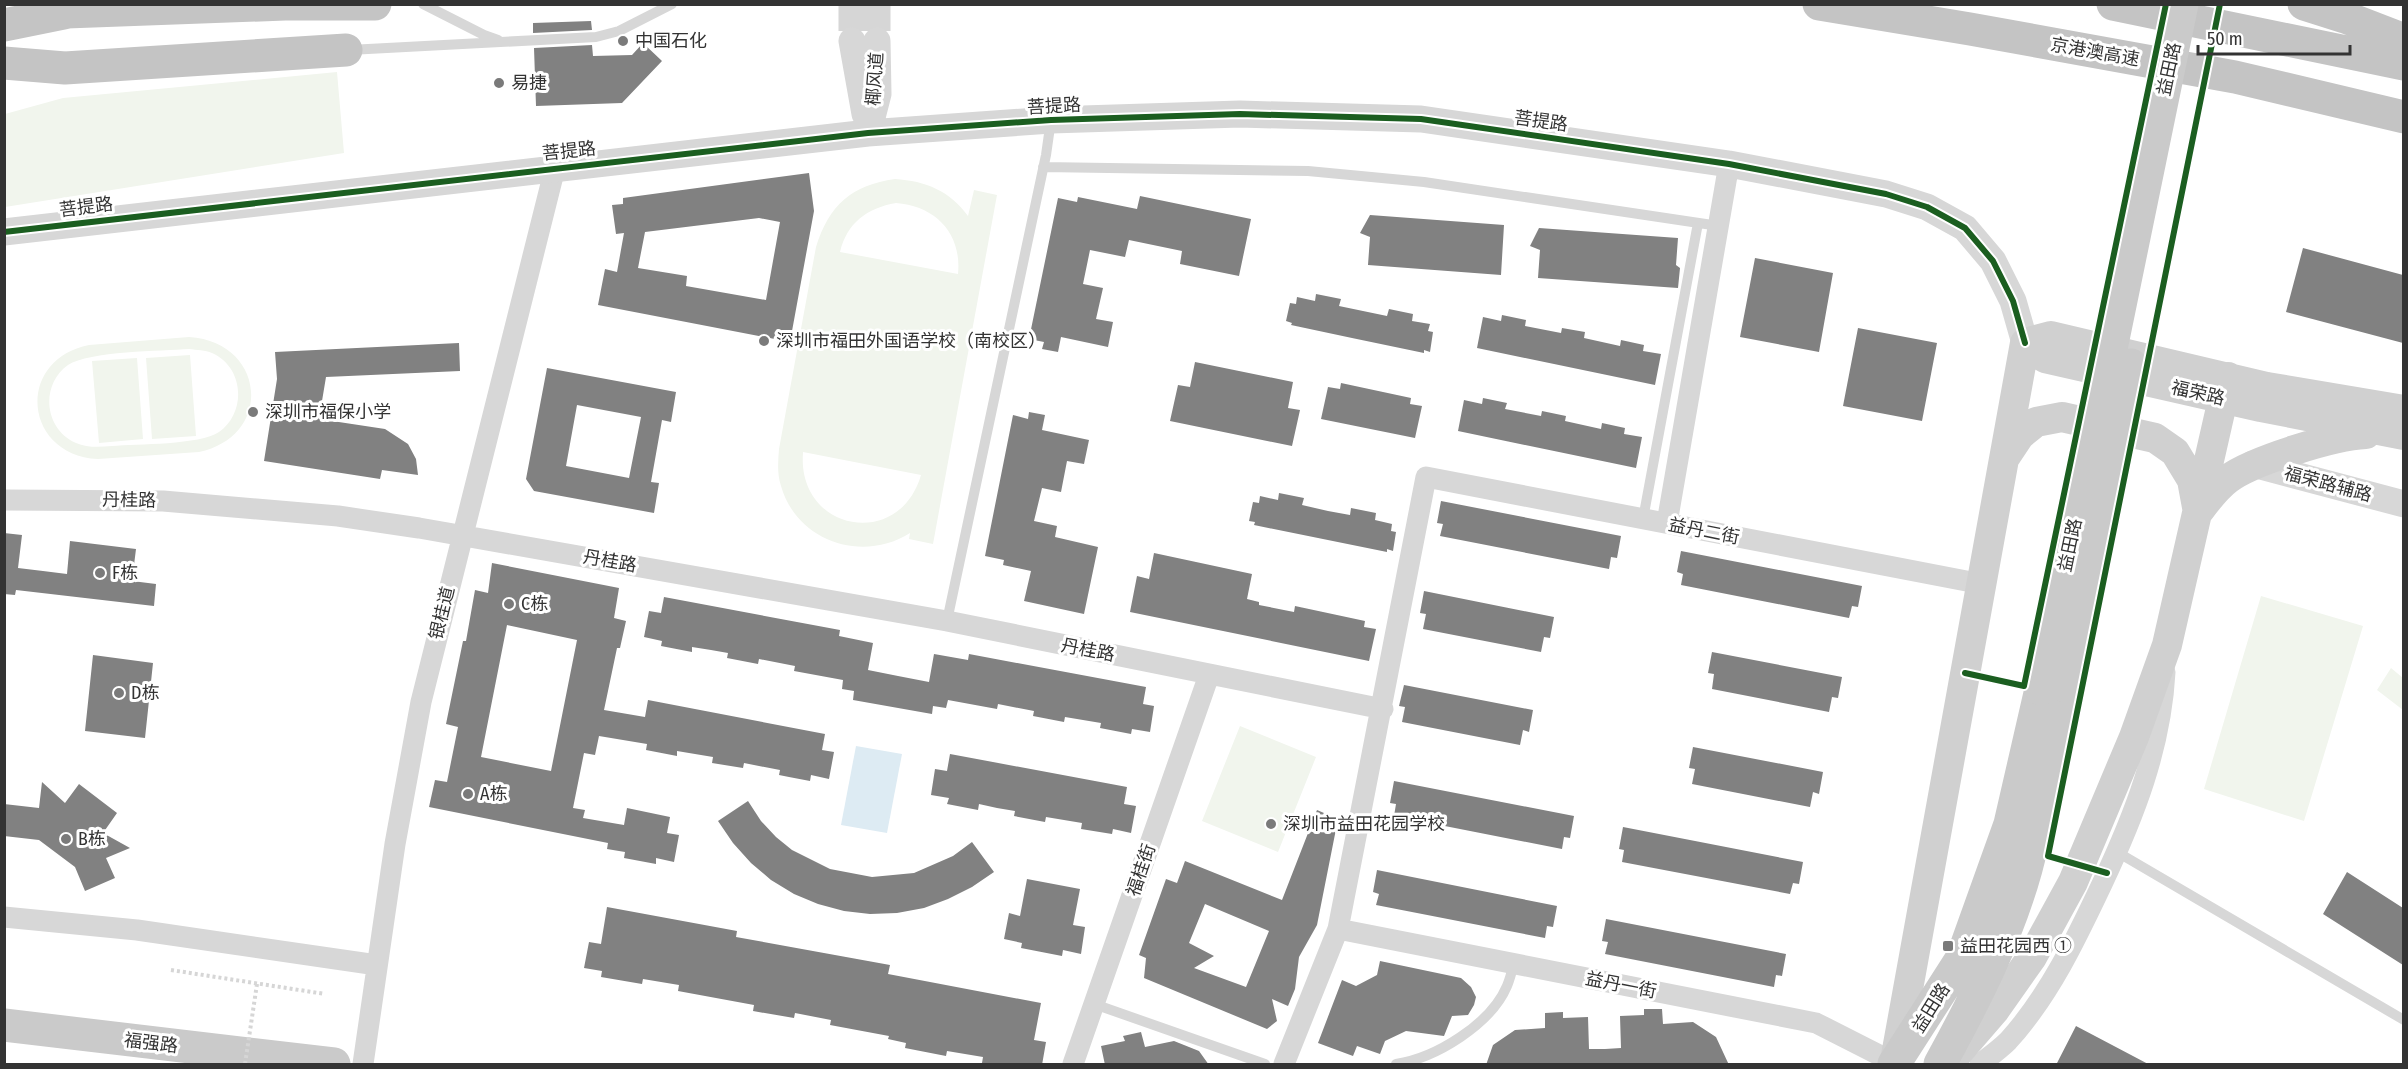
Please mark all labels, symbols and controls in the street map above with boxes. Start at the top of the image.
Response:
scale bar [2198,18,2350,56]
text: 50 m [2207,28,2243,50]
place label: 中国石化 [635,30,707,52]
street label: 京港澳高速 [2049,33,2141,71]
marker: 中国石化 [616,34,630,48]
street label: 益田路 [2153,40,2185,98]
street label: 椰风道 [862,51,888,107]
place label: 易捷 [511,72,547,94]
marker: 易捷 [492,76,506,90]
street label: 菩提路 [1026,94,1082,118]
street label: 菩提路 [1513,106,1569,136]
street label: 菩提路 [541,137,597,165]
street label: 菩提路 [58,193,114,221]
place label: 深圳市福田外国语学校（南校区） [776,330,1046,352]
marker: 深圳市福田外国语学校（南校区） [757,334,771,348]
street label: 福荣路 [2169,376,2227,410]
place label: 深圳市福保小学 [265,401,391,423]
marker: 深圳市福保小学 [246,405,260,419]
street label: 福荣路辅路 [2282,462,2374,506]
street label: 丹桂路 [102,489,156,511]
street label: 益丹二街 [1667,513,1741,549]
street label: 益田路 [2054,516,2086,574]
street label: 丹桂路 [582,545,638,577]
place label: F栋 [112,562,138,584]
marker: F栋 [93,566,107,580]
street label: 银桂道 [425,584,459,642]
place label: C栋 [521,593,548,615]
marker: C栋 [502,597,516,611]
street label: 丹桂路 [1059,634,1117,666]
place label: D栋 [131,682,159,704]
marker: D栋 [112,686,126,700]
place label: A栋 [480,783,507,805]
marker: A栋 [461,787,475,801]
place label: 深圳市益田花园学校 [1283,813,1445,835]
marker: 深圳市益田花园学校 [1264,817,1278,831]
place label: B栋 [78,828,106,850]
marker: B栋 [59,832,73,846]
street label: 福桂街 [1122,841,1160,899]
place label: 益田花园西 ① [1960,935,2072,957]
marker: 益田花园西 ① [1941,939,1955,953]
street label: 益丹一街 [1584,967,1658,1003]
street label: 益田路 [1907,979,1955,1037]
street label: 福强路 [123,1029,179,1057]

